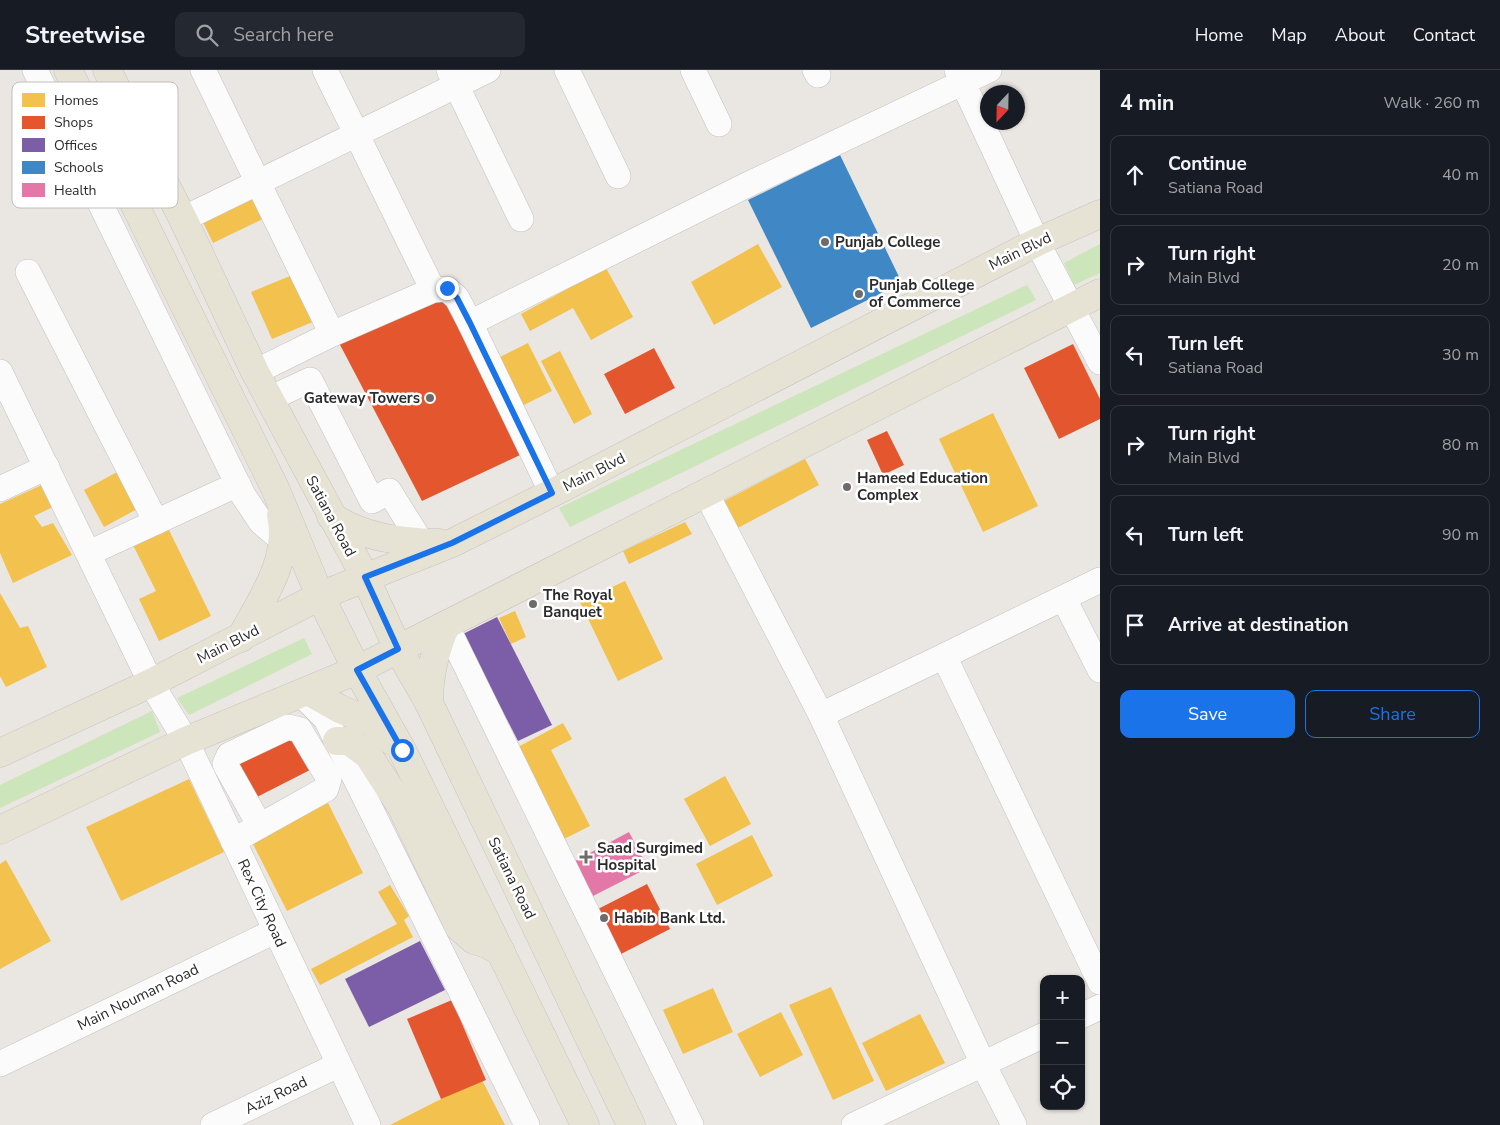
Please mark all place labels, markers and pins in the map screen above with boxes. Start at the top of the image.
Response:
place label: Punjab College [835,232,940,252]
marker: Punjab College [819,236,831,248]
place label: Punjab College of Commerce [869,275,974,312]
marker: Punjab College of Commerce [853,288,865,300]
place label: Gateway Towers [304,388,420,408]
marker: Gateway Towers [424,392,436,404]
place label: Hameed Education Complex [857,468,988,505]
marker: Hameed Education Complex [841,481,853,493]
place label: The Royal Banquet [543,585,613,622]
marker: The Royal Banquet [527,598,539,610]
place label: Saad Surgimed Hospital [597,838,703,875]
marker: Saad Surgimed Hospital [579,850,593,864]
place label: Habib Bank Ltd. [614,908,725,928]
marker: Habib Bank Ltd. [598,912,610,924]

